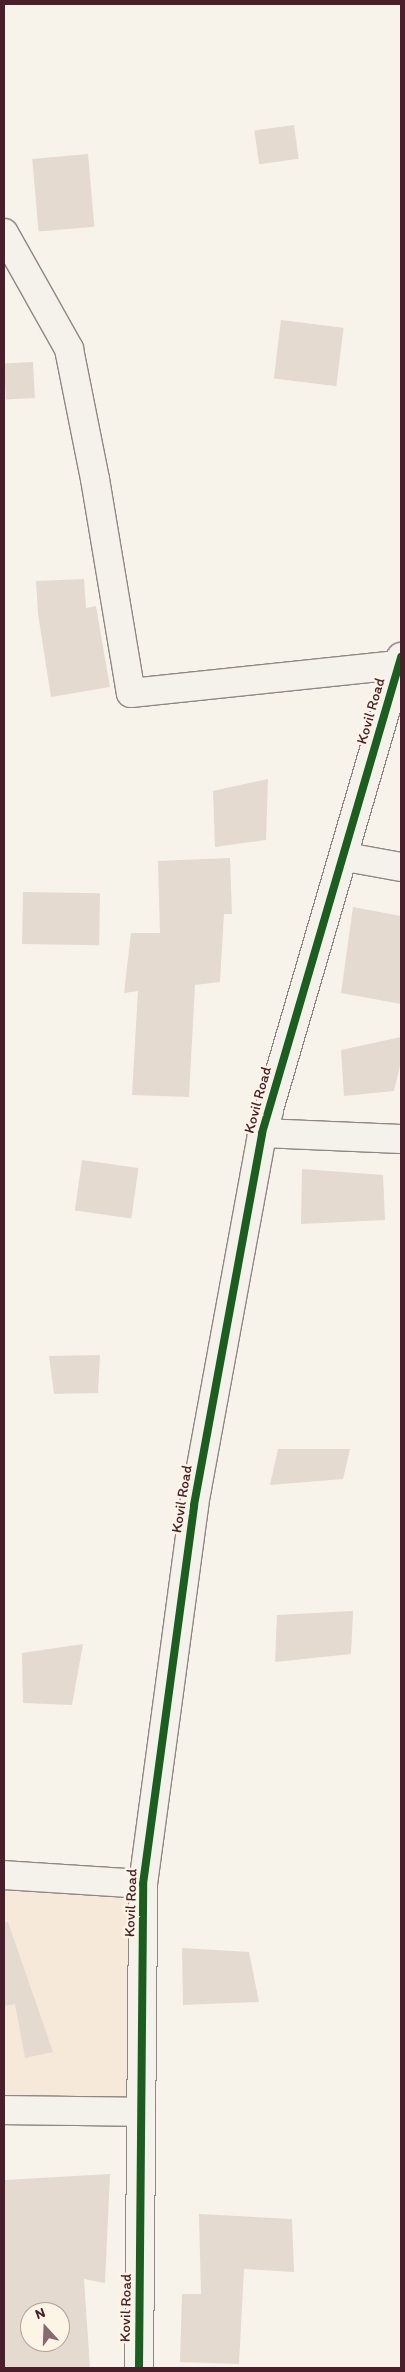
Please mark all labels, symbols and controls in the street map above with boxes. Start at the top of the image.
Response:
street label: Kovil Road [353,676,389,746]
street label: Kovil Road [241,1065,275,1135]
street label: Kovil Road [168,1464,196,1534]
street label: Kovil Road [121,1869,141,1937]
street label: Kovil Road [116,2274,136,2342]
north arrow [20,2302,70,2352]
text: N [33,2304,47,2323]

